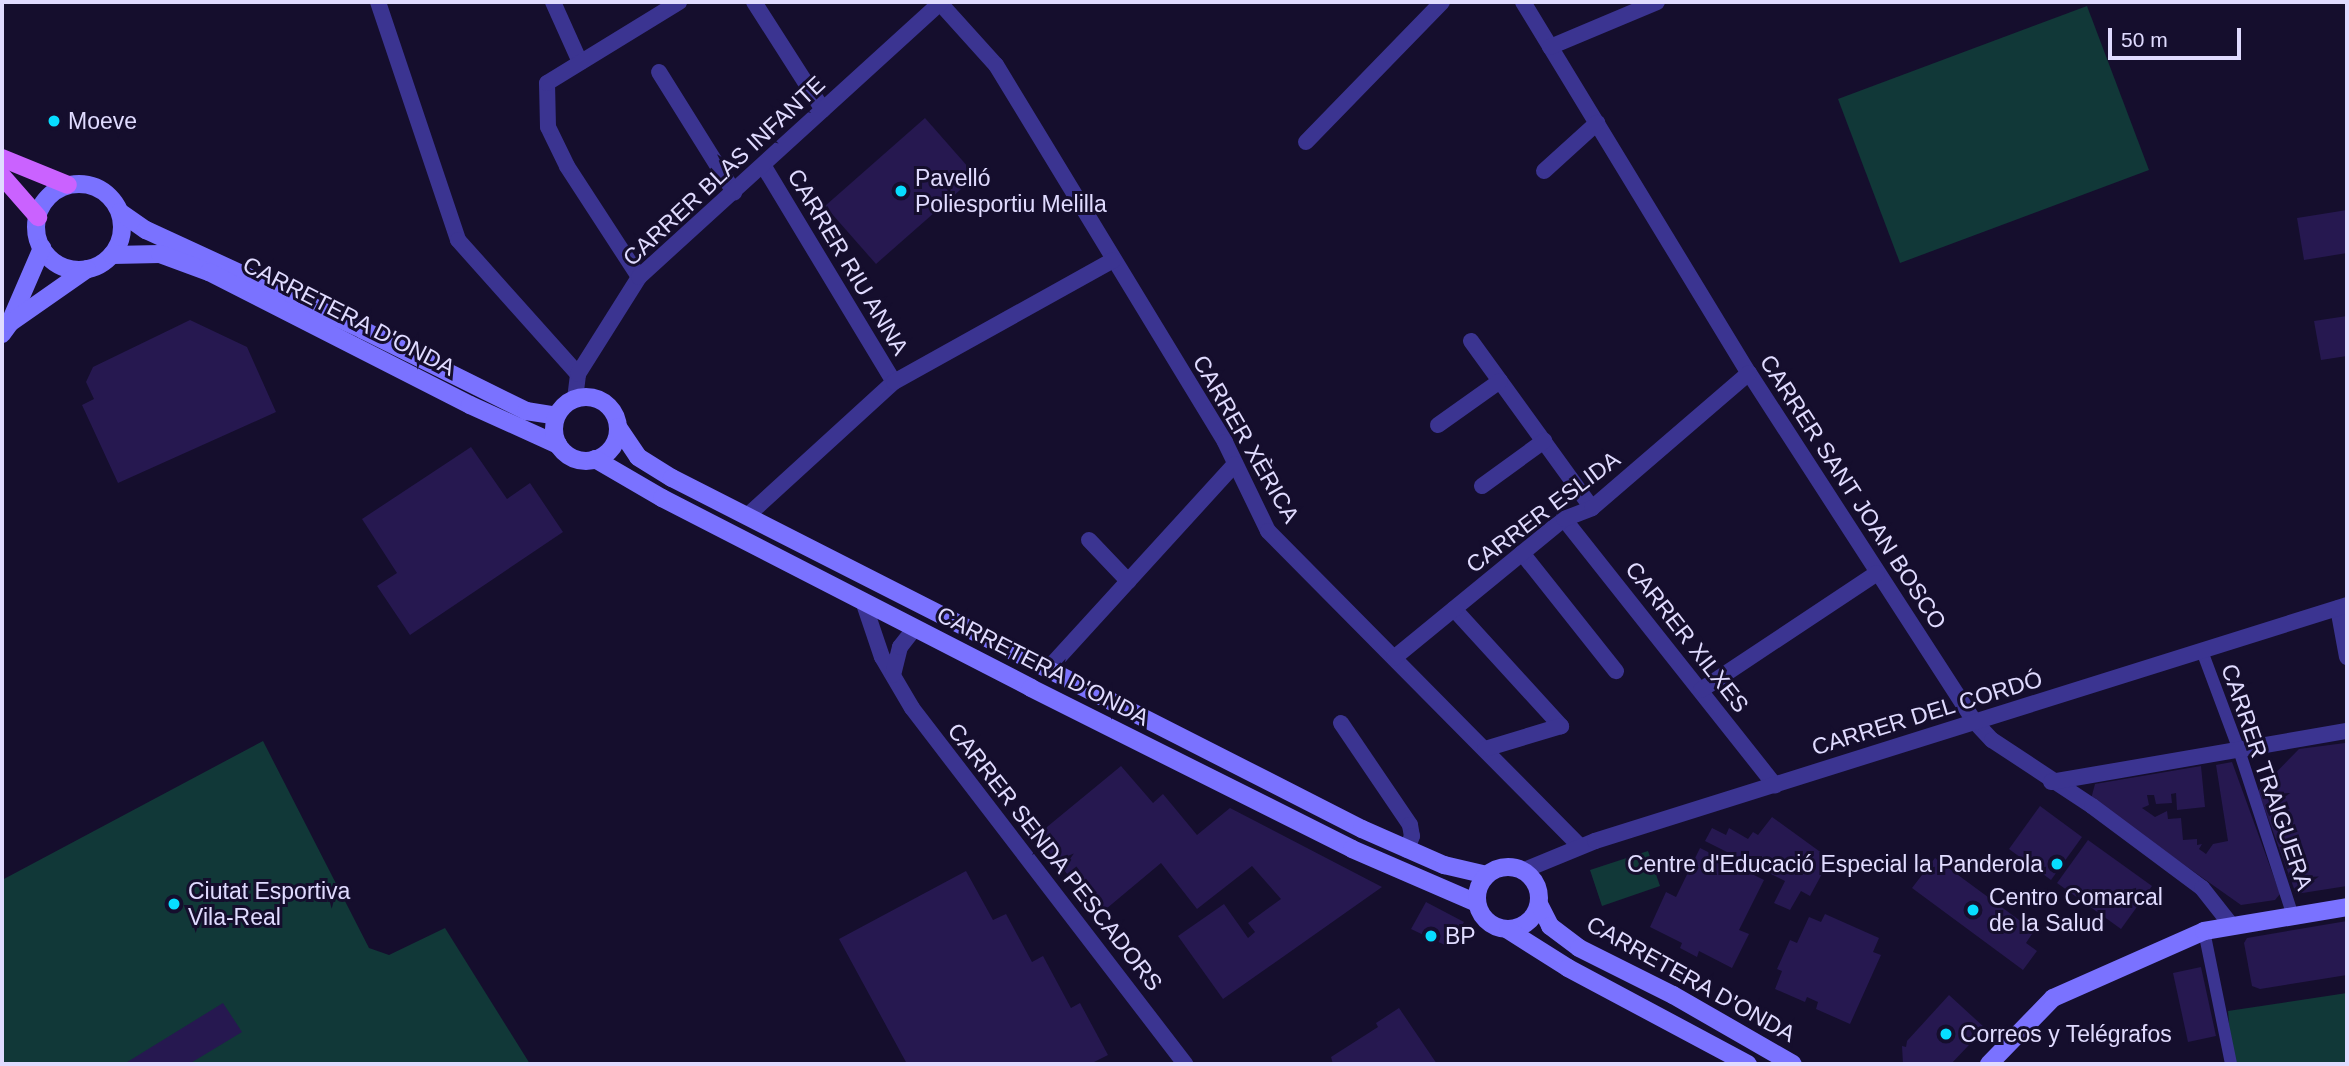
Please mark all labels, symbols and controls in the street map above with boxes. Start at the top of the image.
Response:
scale bar [2111,14,2244,58]
text: 50 m [2121,28,2168,51]
street label: CARRER BLAS INFANTE [617,70,831,272]
place label: Moeve [68,107,137,135]
marker: Moeve [46,113,62,129]
street label: CARRER RIU ANNA [781,163,915,361]
place label: Pavelló Poliesportiu Melilla [915,164,1107,218]
marker: Pavelló Poliesportiu Melilla [893,183,909,199]
street label: CARRETERA D'ONDA [238,250,460,382]
street label: CARRER SANT JOAN BOSCO [1754,349,1952,635]
street label: CARRER XÈRICA [1187,350,1305,528]
street label: CARRER ESLIDA [1461,445,1625,579]
street label: CARRER XILXES [1619,556,1755,718]
street label: CARRETERA D'ONDA [932,600,1154,732]
street label: CARRER TRAIGUERA [2215,660,2319,894]
street label: CARRER DEL CORDÓ [1808,665,2046,761]
street label: CARRER SENDA PESCADORS [941,717,1169,997]
place label: Centre d'Educació Especial la Panderola [1627,850,2043,878]
marker: Centre d'Educació Especial la Panderola [2049,856,2065,872]
place label: Ciutat Esportiva Vila-Real [188,877,350,931]
place label: Centro Comarcal de la Salud [1989,883,2163,937]
marker: Ciutat Esportiva Vila-Real [166,896,182,912]
marker: Centro Comarcal de la Salud [1963,900,1983,920]
street label: CARRETERA D'ONDA [1581,910,1801,1048]
place label: BP [1445,922,1476,950]
marker: BP [1423,928,1439,944]
place label: Correos y Telégrafos [1960,1020,2172,1048]
marker: Correos y Telégrafos [1938,1026,1954,1042]

